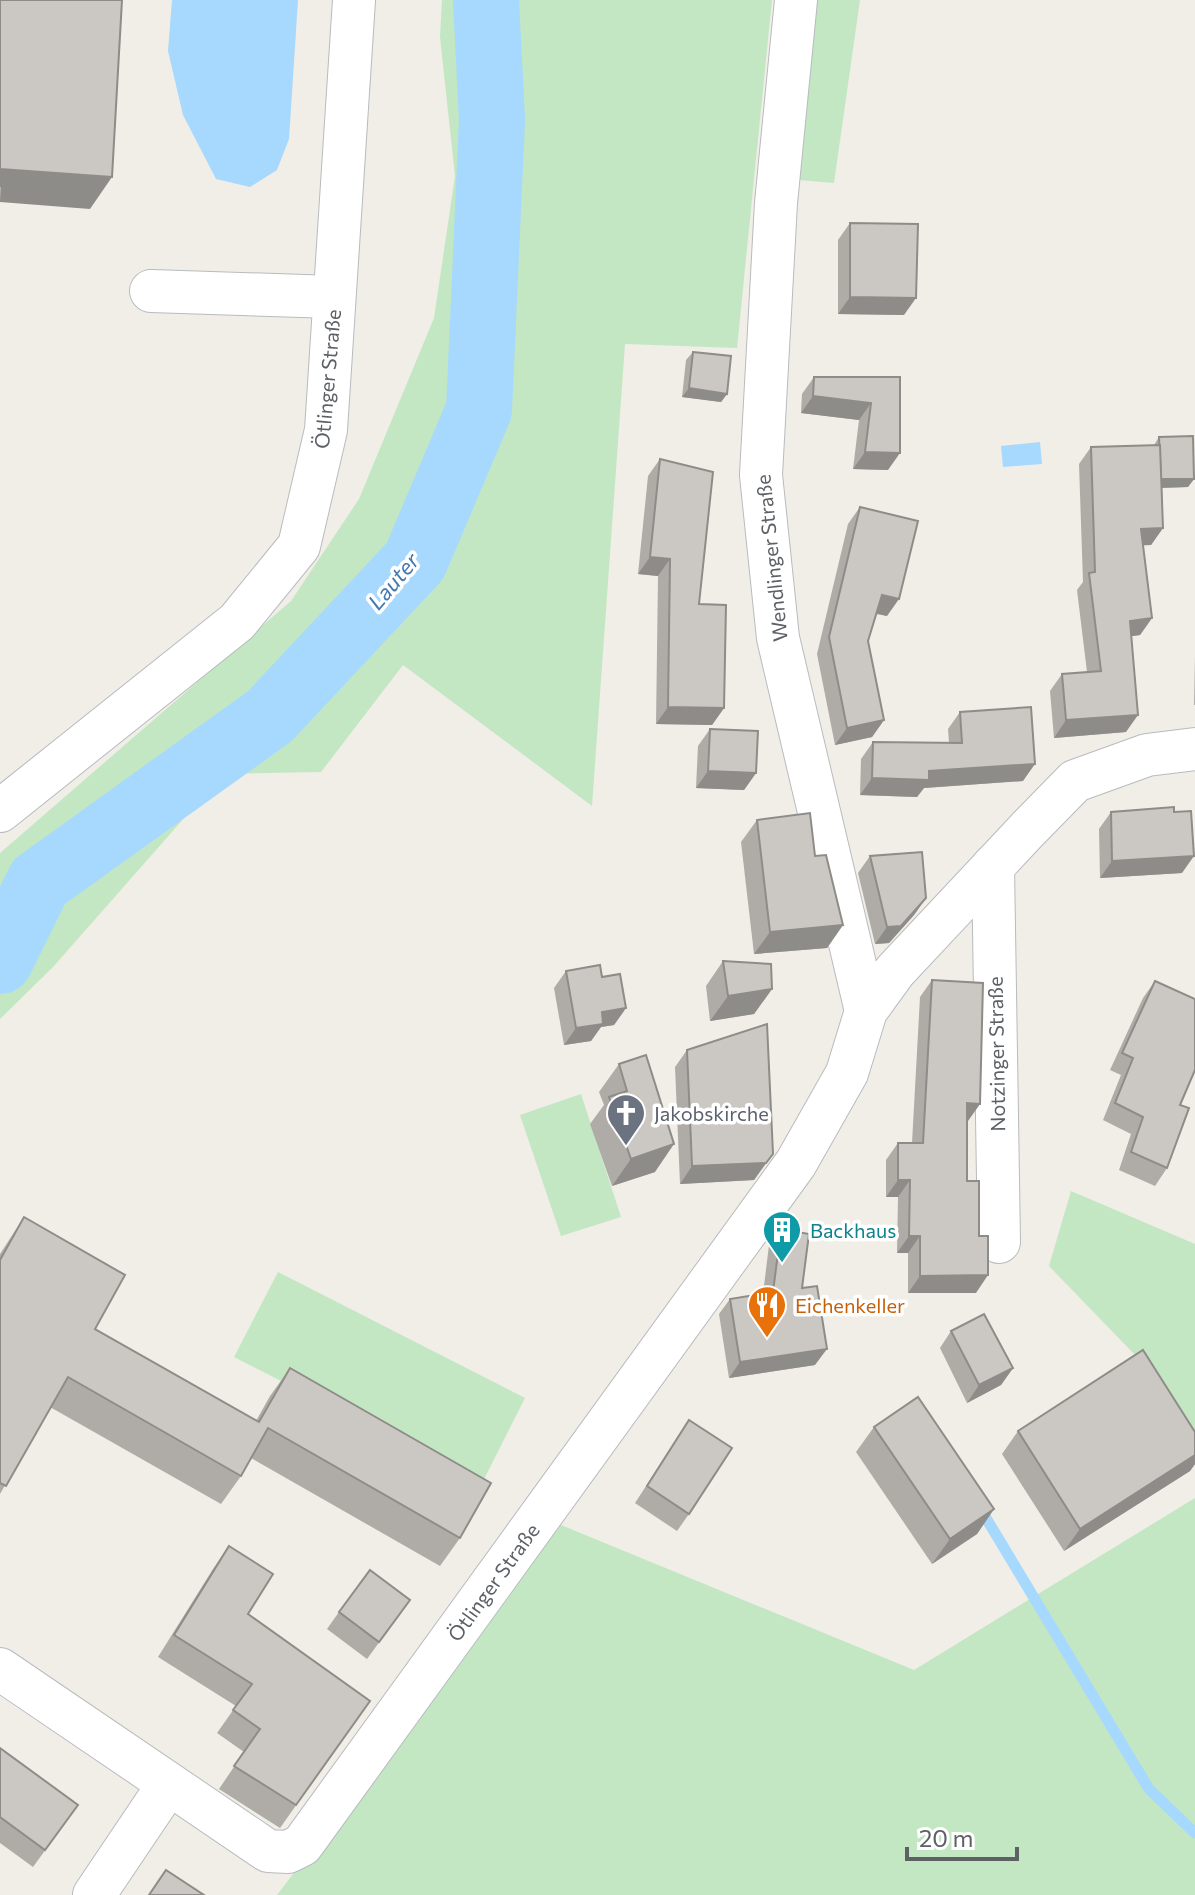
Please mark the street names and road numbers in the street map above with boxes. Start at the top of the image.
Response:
street label: Ötlinger Straße [309,308,345,450]
street label: Wendlinger Straße [750,473,792,643]
street label: Notzinger Straße [983,976,1009,1132]
street label: Ötlinger Straße [442,1518,544,1646]

